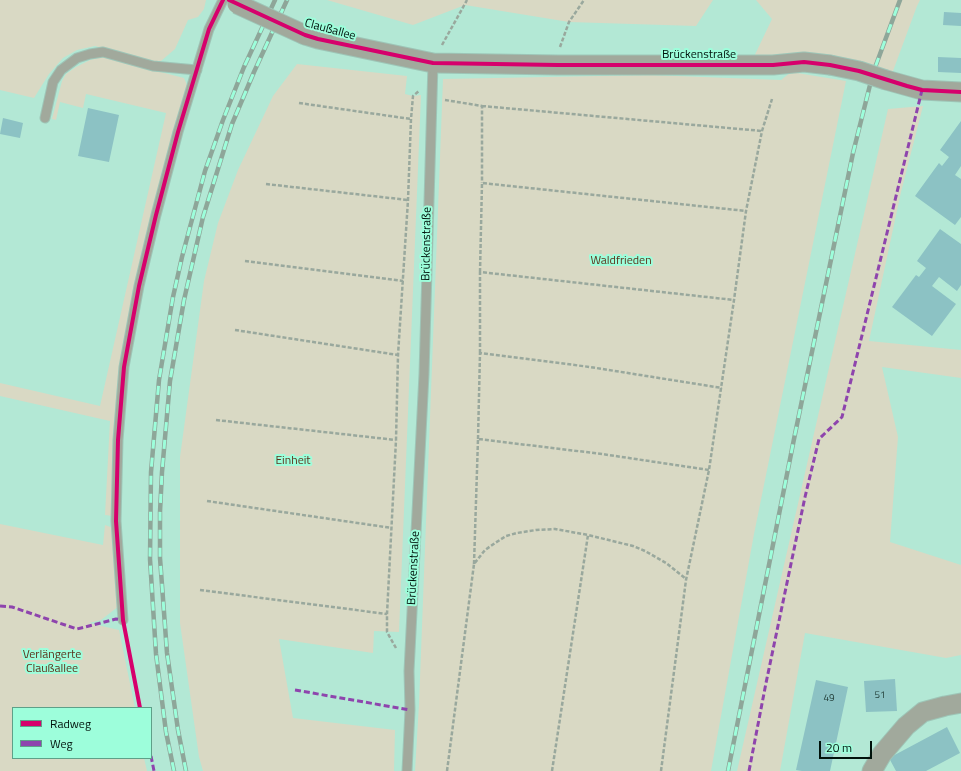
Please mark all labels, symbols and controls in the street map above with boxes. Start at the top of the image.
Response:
street label: Claußallee [303,16,357,44]
street label: Brückenstraße [662,48,736,62]
street label: Brückenstraße [419,207,435,281]
park label: Waldfrieden [590,254,652,268]
park label: Einheit [275,454,311,468]
street label: Brückenstraße [405,531,423,605]
park label: Verlängerte Claußallee [23,648,81,676]
house number: 51 [874,690,886,702]
house number: 49 [823,693,835,705]
legend [12,707,152,759]
text: Radweg [50,714,91,733]
scale bar [821,733,874,759]
text: Weg [50,734,73,753]
text: 20 m [826,738,852,757]

